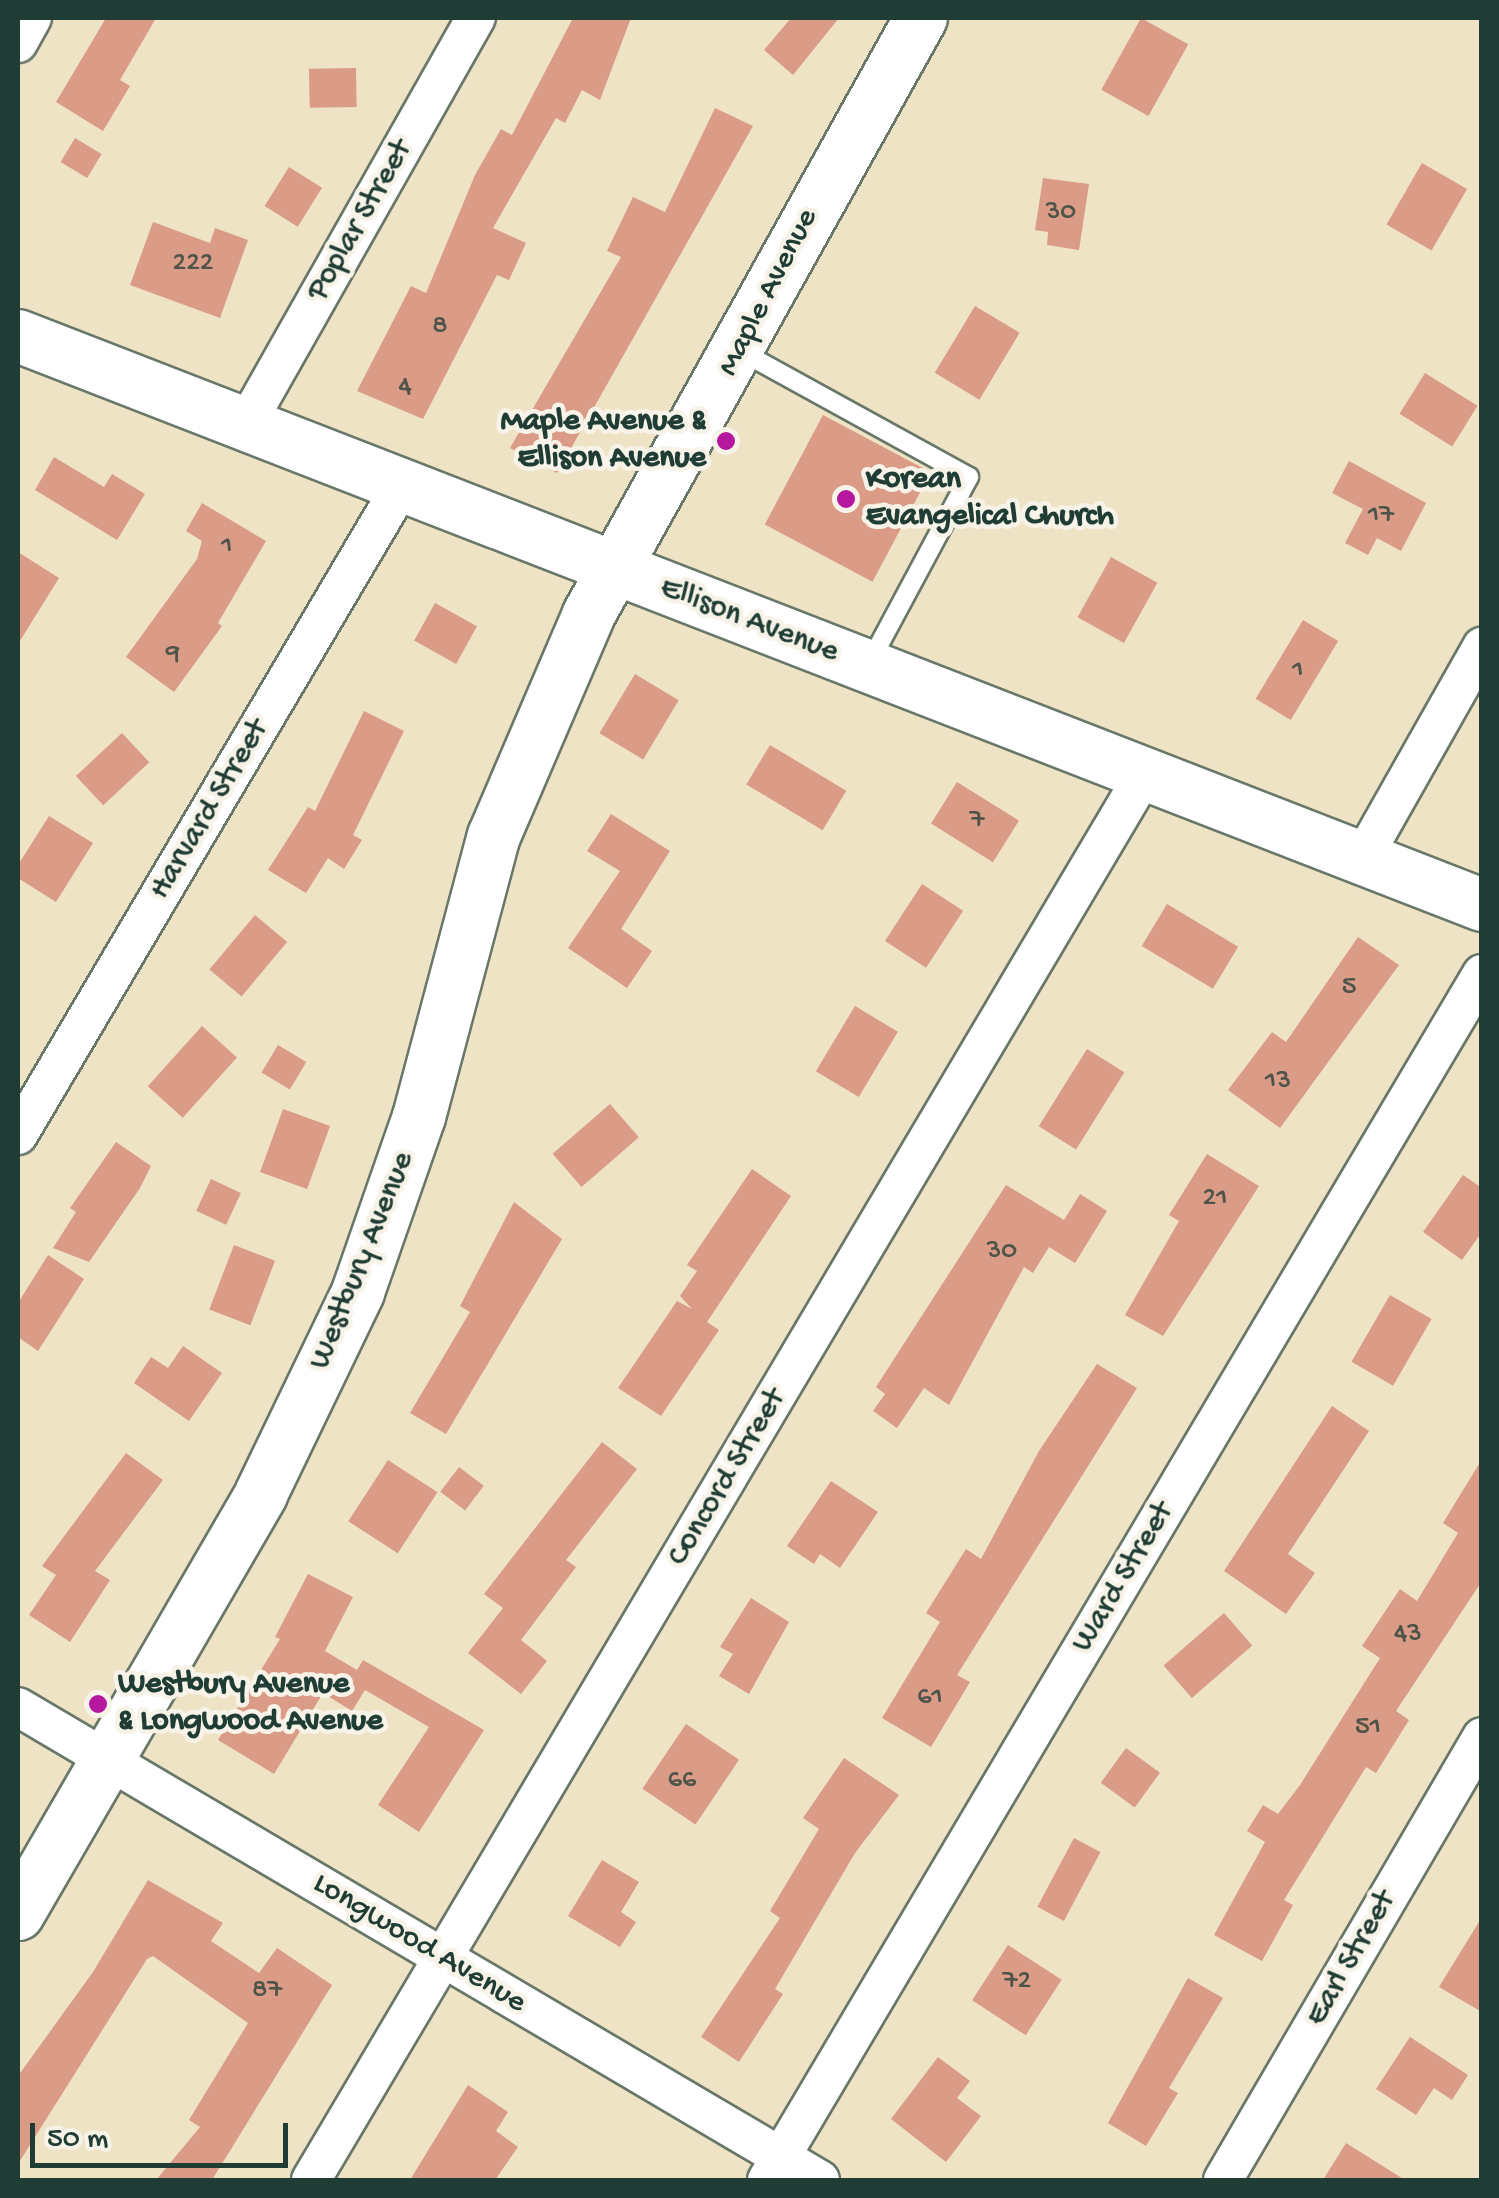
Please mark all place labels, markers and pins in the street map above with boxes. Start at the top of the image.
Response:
place label: Maple Avenue & Ellison Avenue [501,404,706,479]
marker: Maple Avenue & Ellison Avenue [715,430,737,452]
place label: Korean Evangelical Church [866,462,1114,537]
marker: Korean Evangelical Church [835,488,857,510]
place label: Westbury Avenue & Longwood Avenue [118,1667,383,1742]
marker: Westbury Avenue & Longwood Avenue [87,1693,109,1715]

